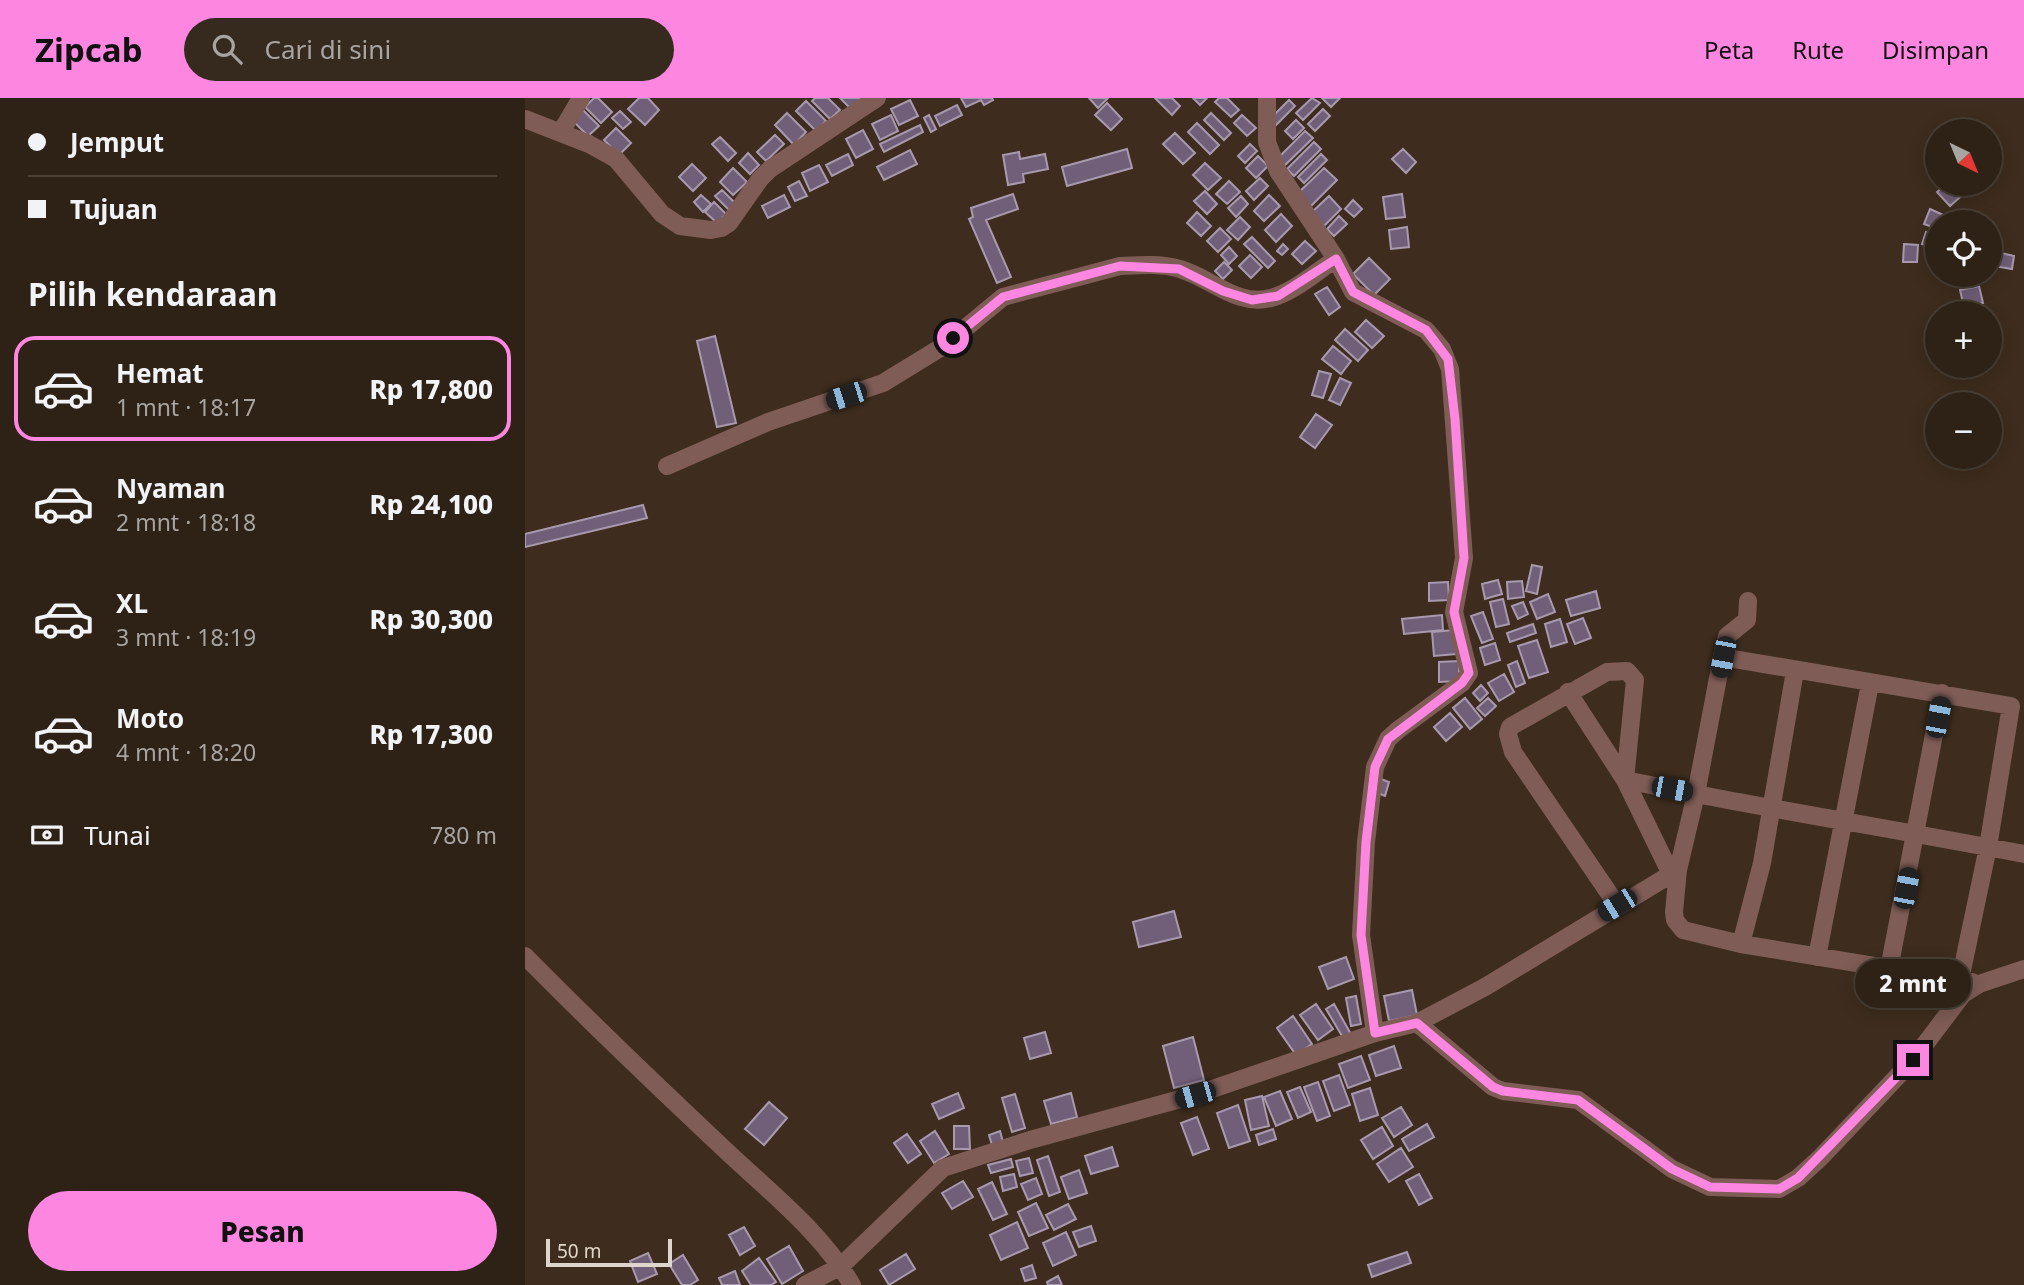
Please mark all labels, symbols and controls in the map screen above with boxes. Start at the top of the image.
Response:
search box [184,18,674,81]
text: Zipcab [35,27,142,72]
icon: search [208,30,246,68]
text: Cari di sini [264,31,391,67]
text: Peta [1704,33,1754,66]
text: Rute [1792,33,1844,66]
text: Disimpan [1882,33,1989,66]
north arrow [1925,119,2002,196]
map controls [1925,119,2002,469]
text: Jemput [70,124,164,160]
text: Tujuan [70,191,158,227]
button: locate [1925,210,2002,287]
text: Pilih kendaraan [28,272,278,315]
button: + [1925,301,2002,378]
route start [937,322,969,354]
text: Hemat [116,355,204,391]
icon: car [32,357,95,420]
text: Rp 17,800 [370,371,493,407]
car [823,380,870,412]
text: 1 mnt · 18:17 [116,391,256,423]
button: − [1925,392,2002,469]
text: Nyaman [116,470,225,506]
icon: car [32,472,95,535]
text: Rp 24,100 [370,486,493,522]
text: 2 mnt · 18:18 [116,506,256,538]
text: XL [116,585,148,621]
icon: car [32,587,95,650]
text: Rp 30,300 [370,601,493,637]
text: 3 mnt · 18:19 [116,621,256,653]
car [1709,634,1738,680]
car [1924,694,1953,740]
text: Moto [116,700,184,736]
icon: car [32,702,95,765]
text: Rp 17,300 [370,716,493,752]
text: 4 mnt · 18:20 [116,736,256,768]
car [1650,775,1695,803]
icon: cash [28,816,66,854]
text: Tunai [84,817,151,853]
text: 780 m [430,819,497,851]
car [1892,865,1921,911]
car [1594,885,1641,925]
callout: 2 mnt [1855,958,1971,1007]
text: 2 mnt [1879,967,1947,999]
route end [1897,1044,1929,1076]
car [1172,1079,1219,1111]
button: Pesan [28,1191,497,1271]
scale bar [546,1236,672,1268]
text: 50 m [557,1238,601,1264]

